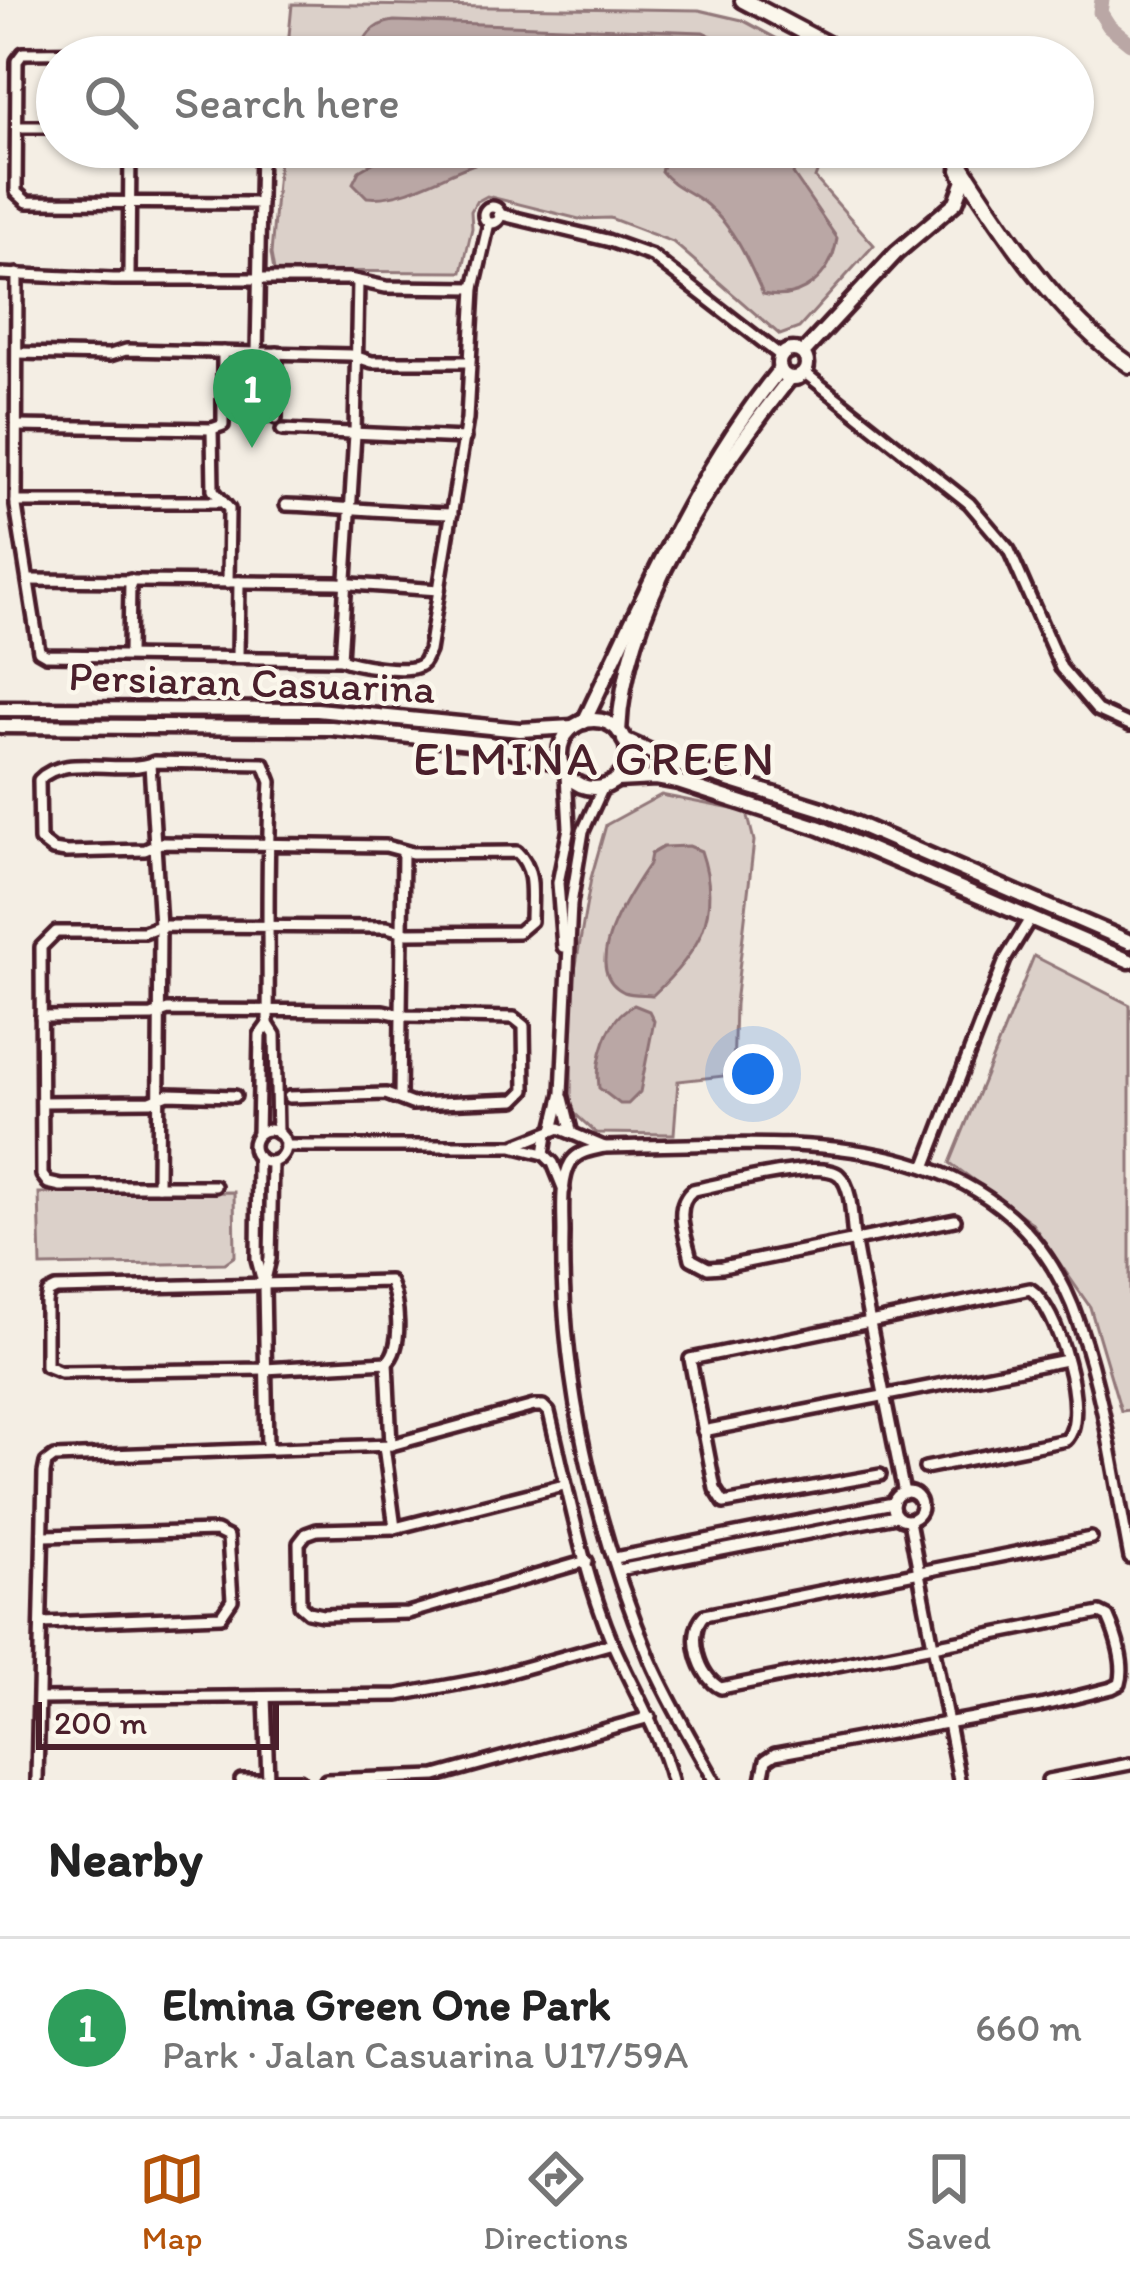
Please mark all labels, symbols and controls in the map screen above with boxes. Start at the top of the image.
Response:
search box [36,36,1094,168]
icon: search [78,69,144,135]
text: Search here [174,75,400,129]
pin: 1 [213,349,291,448]
street label: Persiaran Casuarina [68,650,436,714]
district label: ELMINA GREEN [413,729,777,787]
your location [723,1044,783,1104]
scale bar [36,1696,279,1749]
text: 200 m [54,1703,147,1742]
text: Nearby [48,1828,203,1889]
text: Elmina Green One Park [162,1977,611,2031]
text: 1 [78,2004,96,2051]
text: 660 m [975,2004,1082,2051]
text: Park · Jalan Casuarina U17/59A [162,2031,688,2078]
tab: Map [139,2146,205,2257]
tab: Directions [483,2146,628,2257]
tab: Saved [907,2146,991,2257]

